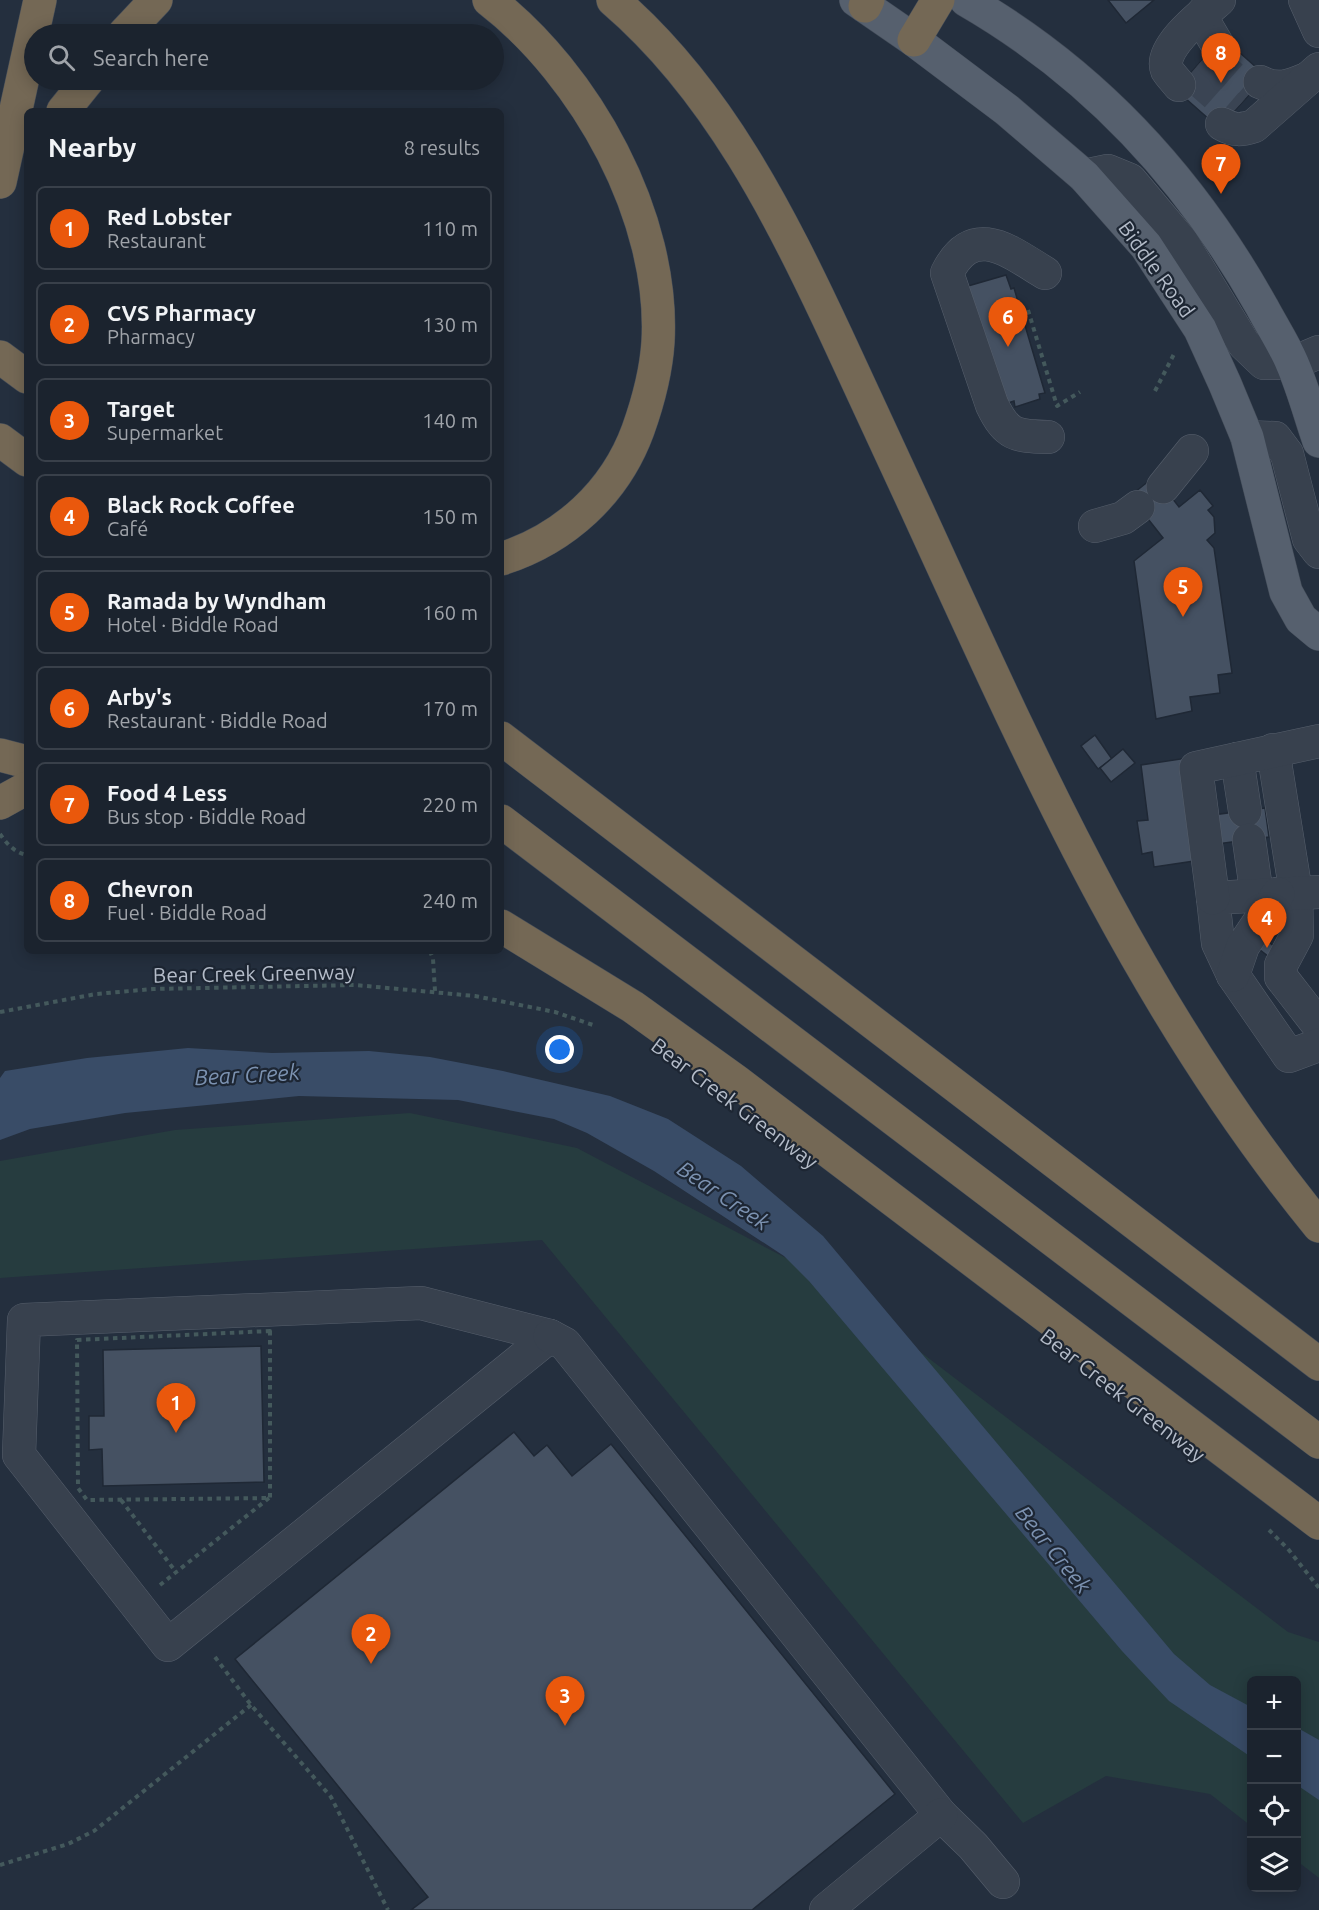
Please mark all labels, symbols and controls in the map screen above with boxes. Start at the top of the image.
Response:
search box [24,24,504,90]
pin: 8 [1202,34,1240,83]
icon: search [45,41,78,74]
text: Search here [93,45,209,70]
text: Nearby [48,133,136,162]
text: 8 results [404,136,480,159]
pin: 7 [1202,144,1240,194]
text: Red Lobster [107,204,232,229]
street label: Biddle Road [1114,216,1200,322]
text: 1 [64,217,75,240]
text: 110 m [422,217,478,240]
text: Restaurant [107,229,206,252]
pin: 6 [988,298,1028,347]
text: CVS Pharmacy [107,300,256,325]
text: 2 [64,313,75,336]
text: 130 m [422,313,478,336]
text: Pharmacy [107,325,195,348]
text: Target [107,396,175,421]
text: 3 [64,409,75,432]
text: 140 m [422,409,478,432]
text: Supermarket [107,421,223,444]
text: Black Rock Coffee [107,492,295,517]
text: 4 [64,505,75,528]
text: 150 m [422,505,478,528]
text: Café [107,517,148,540]
pin: 5 [1164,568,1202,617]
text: Ramada by Wyndham [107,588,326,613]
text: 5 [64,601,75,624]
text: 160 m [422,601,478,624]
text: Hotel · Biddle Road [107,613,279,636]
text: Arby's [107,684,172,709]
text: 6 [64,697,75,720]
text: 170 m [422,697,478,720]
text: Restaurant · Biddle Road [107,709,328,732]
text: Food 4 Less [107,780,227,805]
text: 7 [64,793,75,816]
text: 220 m [422,793,478,816]
text: Bus stop · Biddle Road [107,805,306,828]
text: Chevron [107,876,193,901]
text: 8 [64,889,75,912]
text: 240 m [422,889,478,912]
pin: 4 [1248,898,1286,948]
text: Fuel · Biddle Road [107,901,267,924]
street label: Bear Creek Greenway [153,959,355,987]
street label: Bear Creek Greenway [647,1033,823,1173]
your location [545,1035,574,1064]
water label: Bear Creek [194,1059,301,1089]
water label: Bear Creek [673,1155,775,1235]
street label: Bear Creek Greenway [1036,1323,1210,1467]
pin: 1 [156,1384,195,1433]
water label: Bear Creek [1011,1500,1097,1598]
pin: 2 [352,1614,391,1664]
pin: 3 [546,1676,584,1726]
map controls [1247,1676,1301,1892]
button: + [1247,1676,1301,1730]
button: − [1247,1730,1301,1784]
button: locate [1247,1784,1301,1838]
button: layers [1247,1838,1301,1892]

